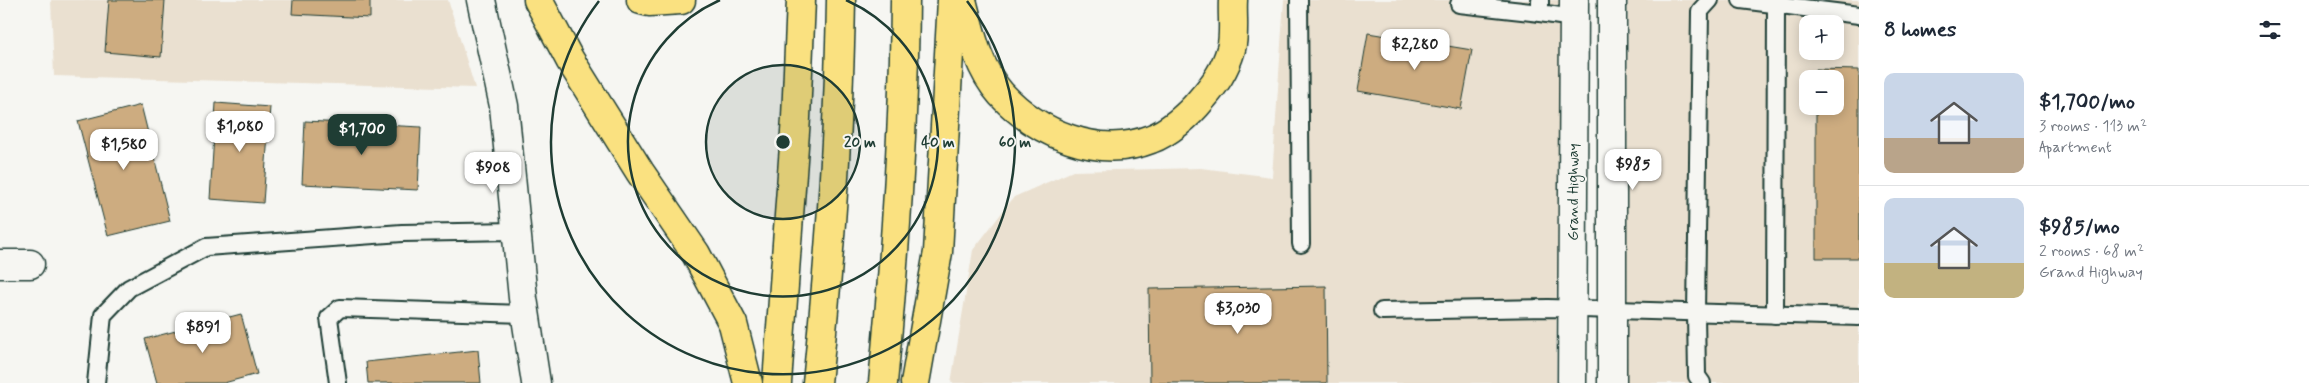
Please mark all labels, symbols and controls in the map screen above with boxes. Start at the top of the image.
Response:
map controls [1799,15,1844,115]
button: + [1799,15,1844,60]
text: 8 homes [1884,16,1956,44]
icon: filters [2256,16,2284,44]
pin: $2,280 [1374,28,1456,71]
text: $2,280 [1392,34,1438,55]
button: − [1799,70,1844,115]
text: $1,700/mo [2039,88,2135,116]
icon: home [1924,93,1984,153]
pin: $1,080 [199,110,281,153]
pin: $1,700 [321,114,403,156]
text: $1,080 [217,116,263,137]
text: 3 rooms · 113 m² [2039,116,2147,137]
text: $1,700 [339,119,385,140]
pin: $1,580 [83,128,165,171]
centre of rings [774,133,792,151]
text: 20 m [844,133,876,153]
text: 40 m [921,133,955,153]
text: 60 m [999,133,1031,153]
text: $1,580 [101,134,147,155]
text: Apartment [2039,137,2112,158]
street label: Grand Highway [1564,143,1585,241]
pin: $985 [1603,148,1663,191]
pin: $908 [463,152,523,194]
text: $985 [1616,154,1650,175]
text: $908 [475,157,511,178]
text: $985/mo [2039,213,2120,241]
icon: home [1924,218,1984,278]
text: 2 rooms · 68 m² [2039,241,2144,262]
text: Grand Highway [2039,262,2143,283]
pin: $3,030 [1197,292,1279,335]
text: $3,030 [1216,298,1260,319]
pin: $891 [173,312,233,354]
text: $891 [186,317,220,338]

